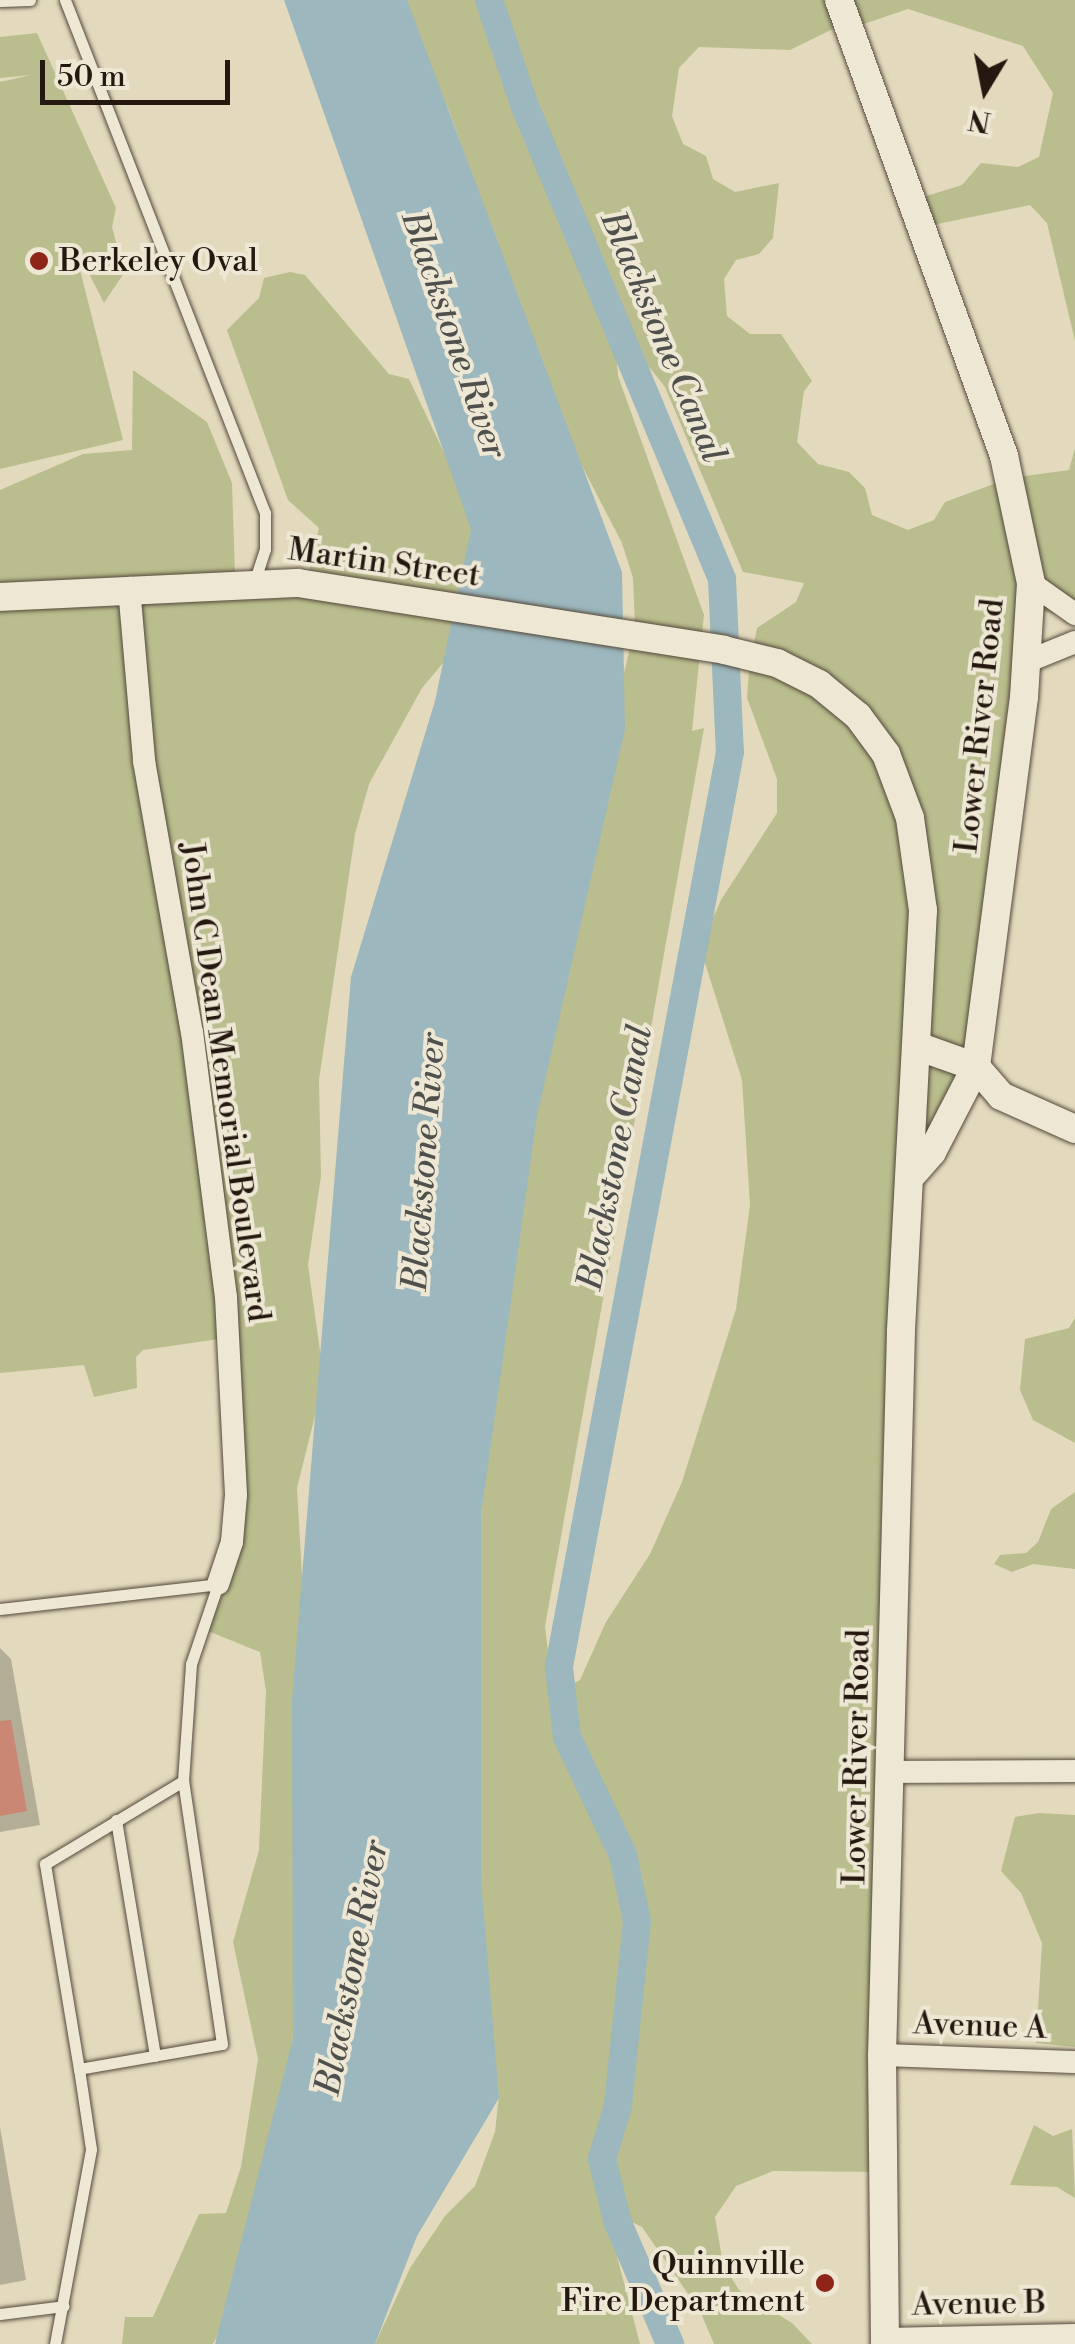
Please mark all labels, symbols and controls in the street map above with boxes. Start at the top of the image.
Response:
scale bar [45,40,235,102]
north arrow [935,40,1035,140]
text: 50 m [57,58,126,96]
text: N [966,101,994,139]
water label: Blackstone Canal [590,205,734,469]
water label: Blackstone River [391,206,515,464]
place label: Berkeley Oval [59,242,258,280]
marker: Berkeley Oval [28,250,50,272]
street label: Martin Street [285,531,483,595]
street label: Lower River Road [948,597,1012,855]
street label: John C Dean Memorial Boulevard [172,840,278,1324]
water label: Blackstone Canal [570,1022,662,1294]
water label: Blackstone River [395,1031,455,1293]
street label: Lower River Road [836,1629,878,1885]
water label: Blackstone River [308,1837,398,2099]
street label: Avenue A [912,2004,1048,2048]
place label: Quinnville Fire Department [561,2246,805,2321]
marker: Quinnville Fire Department [814,2272,836,2294]
street label: Avenue B [911,2284,1047,2324]

